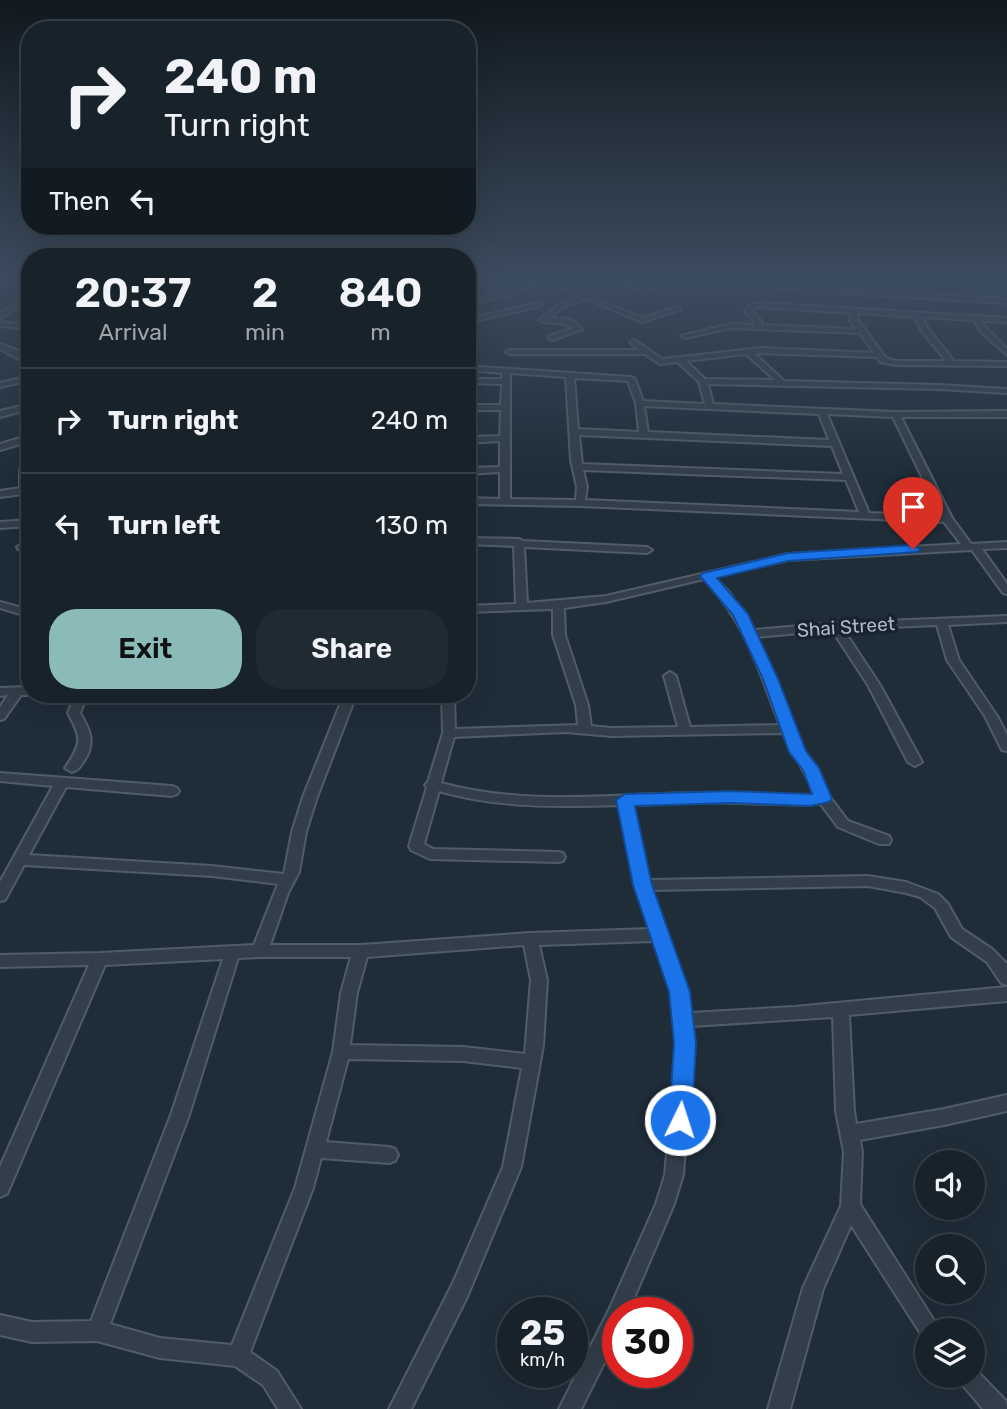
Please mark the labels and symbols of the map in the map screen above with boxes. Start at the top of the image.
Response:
pin [883,477,943,549]
street label: Shai Street [796,612,896,642]
position arrow [643,1083,717,1157]
speed limit sign: 30 [602,1297,693,1388]

